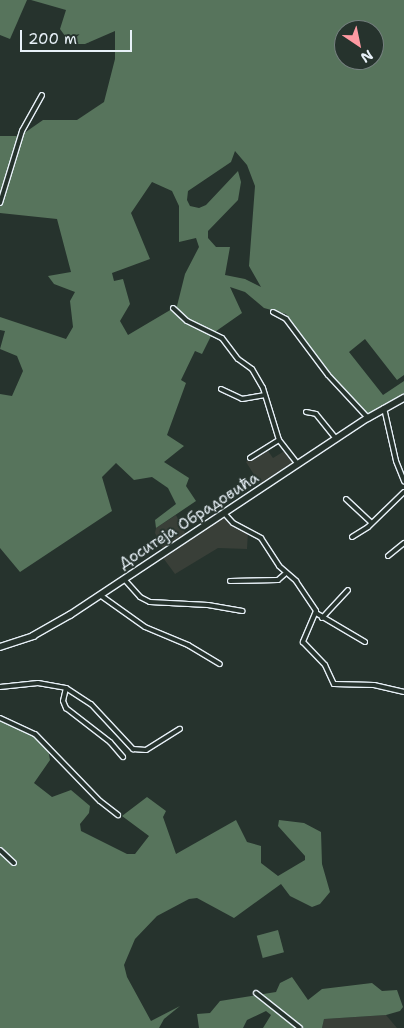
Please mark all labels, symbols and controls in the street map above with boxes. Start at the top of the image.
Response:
scale bar [22,20,135,52]
north arrow [334,20,384,70]
text: 200 m [28,29,77,49]
text: N [357,46,376,67]
street label: Доситеја Обрадовића [116,469,262,573]

